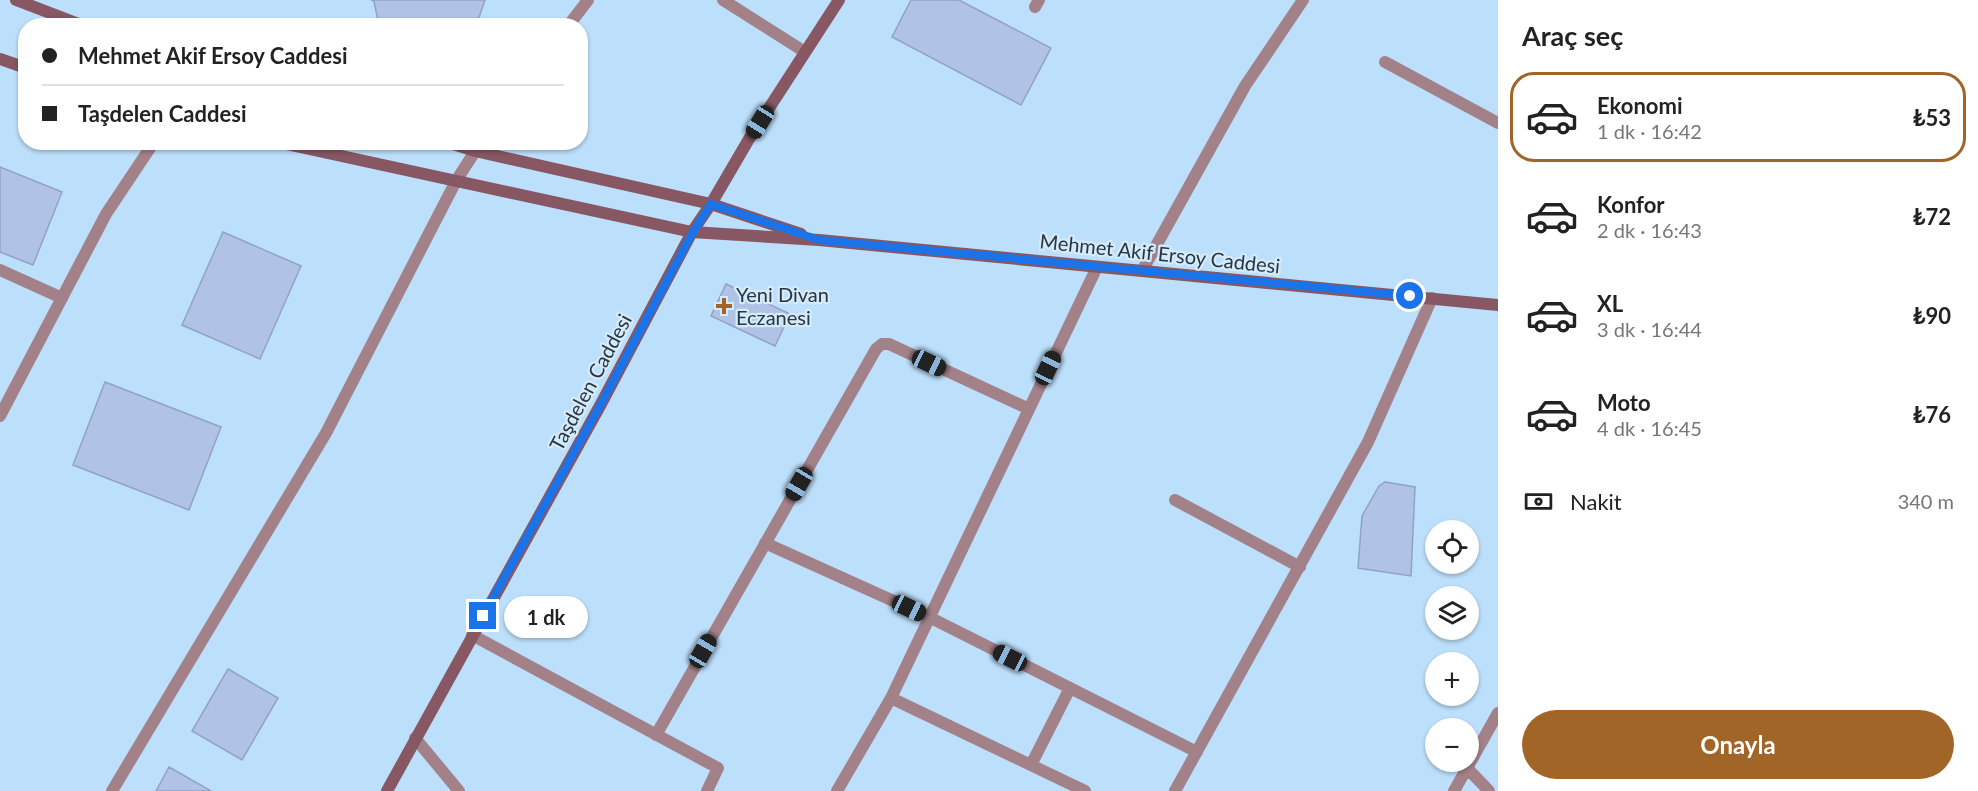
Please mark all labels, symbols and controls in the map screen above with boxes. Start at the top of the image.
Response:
text: Araç seç [1522,19,1623,52]
text: Mehmet Akif Ersoy Caddesi [78,42,347,69]
icon: car [1525,90,1579,144]
text: Ekonomi [1597,92,1683,119]
text: Taşdelen Caddesi [78,100,247,127]
car [743,102,777,142]
text: ₺53 [1913,104,1951,131]
text: 1 dk · 16:42 [1597,119,1702,143]
icon: car [1525,189,1579,243]
text: Konfor [1597,191,1665,218]
text: ₺72 [1913,203,1951,230]
text: 2 dk · 16:43 [1597,218,1702,242]
street label: Mehmet Akif Ersoy Caddesi [1039,228,1281,278]
place label: Yeni Divan Eczanesi [736,282,829,329]
route start [1396,282,1423,309]
icon: car [1525,288,1579,342]
text: XL [1597,290,1623,317]
marker: Yeni Divan Eczanesi [717,299,731,313]
text: ₺90 [1913,302,1951,329]
street label: Taşdelen Caddesi [544,310,636,454]
text: 3 dk · 16:44 [1597,317,1702,341]
car [909,347,949,379]
car [1032,348,1064,388]
icon: car [1525,387,1579,441]
text: Moto [1597,389,1651,416]
text: ₺76 [1913,401,1951,428]
text: 4 dk · 16:45 [1597,416,1702,440]
car [782,464,816,504]
icon: cash [1522,485,1555,518]
text: Nakit [1570,488,1622,515]
text: 340 m [1898,489,1954,513]
map controls [1425,520,1479,772]
button: locate [1425,520,1479,574]
button: layers [1425,586,1479,640]
car [889,592,929,624]
callout: 1 dk [504,595,588,637]
route end [469,602,496,629]
text: 1 dk [527,605,565,629]
car [686,631,720,671]
car [990,642,1030,674]
button: + [1425,652,1479,706]
button: Onayla [1522,710,1954,779]
button: − [1425,718,1479,772]

